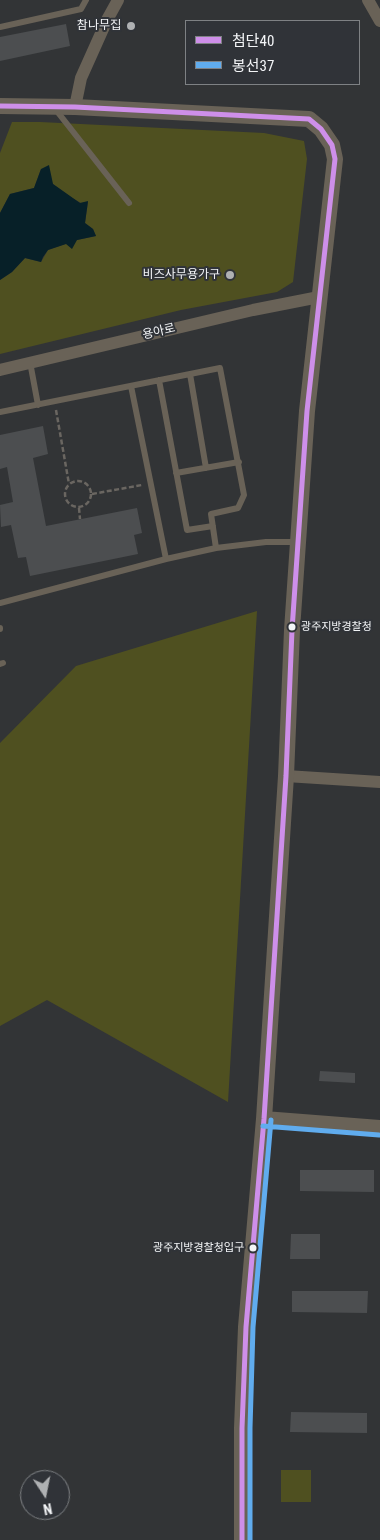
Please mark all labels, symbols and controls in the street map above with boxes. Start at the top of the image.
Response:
place label: 참나무집 [77,19,121,33]
marker: 참나무집 [125,20,137,32]
legend [185,20,360,85]
text: 첨단40 [232,32,274,50]
text: 봉선37 [232,57,274,75]
place label: 비즈사무용가구 [143,268,220,282]
marker: 비즈사무용가구 [224,269,236,281]
street label: 용아로 [141,321,177,343]
place label: 광주지방경찰청 [301,620,372,634]
marker: 광주지방경찰청 [287,622,297,632]
place label: 광주지방경찰청입구 [153,1241,244,1255]
marker: 광주지방경찰청입구 [248,1243,258,1253]
north arrow [20,1470,70,1520]
text: N [42,1500,53,1517]

